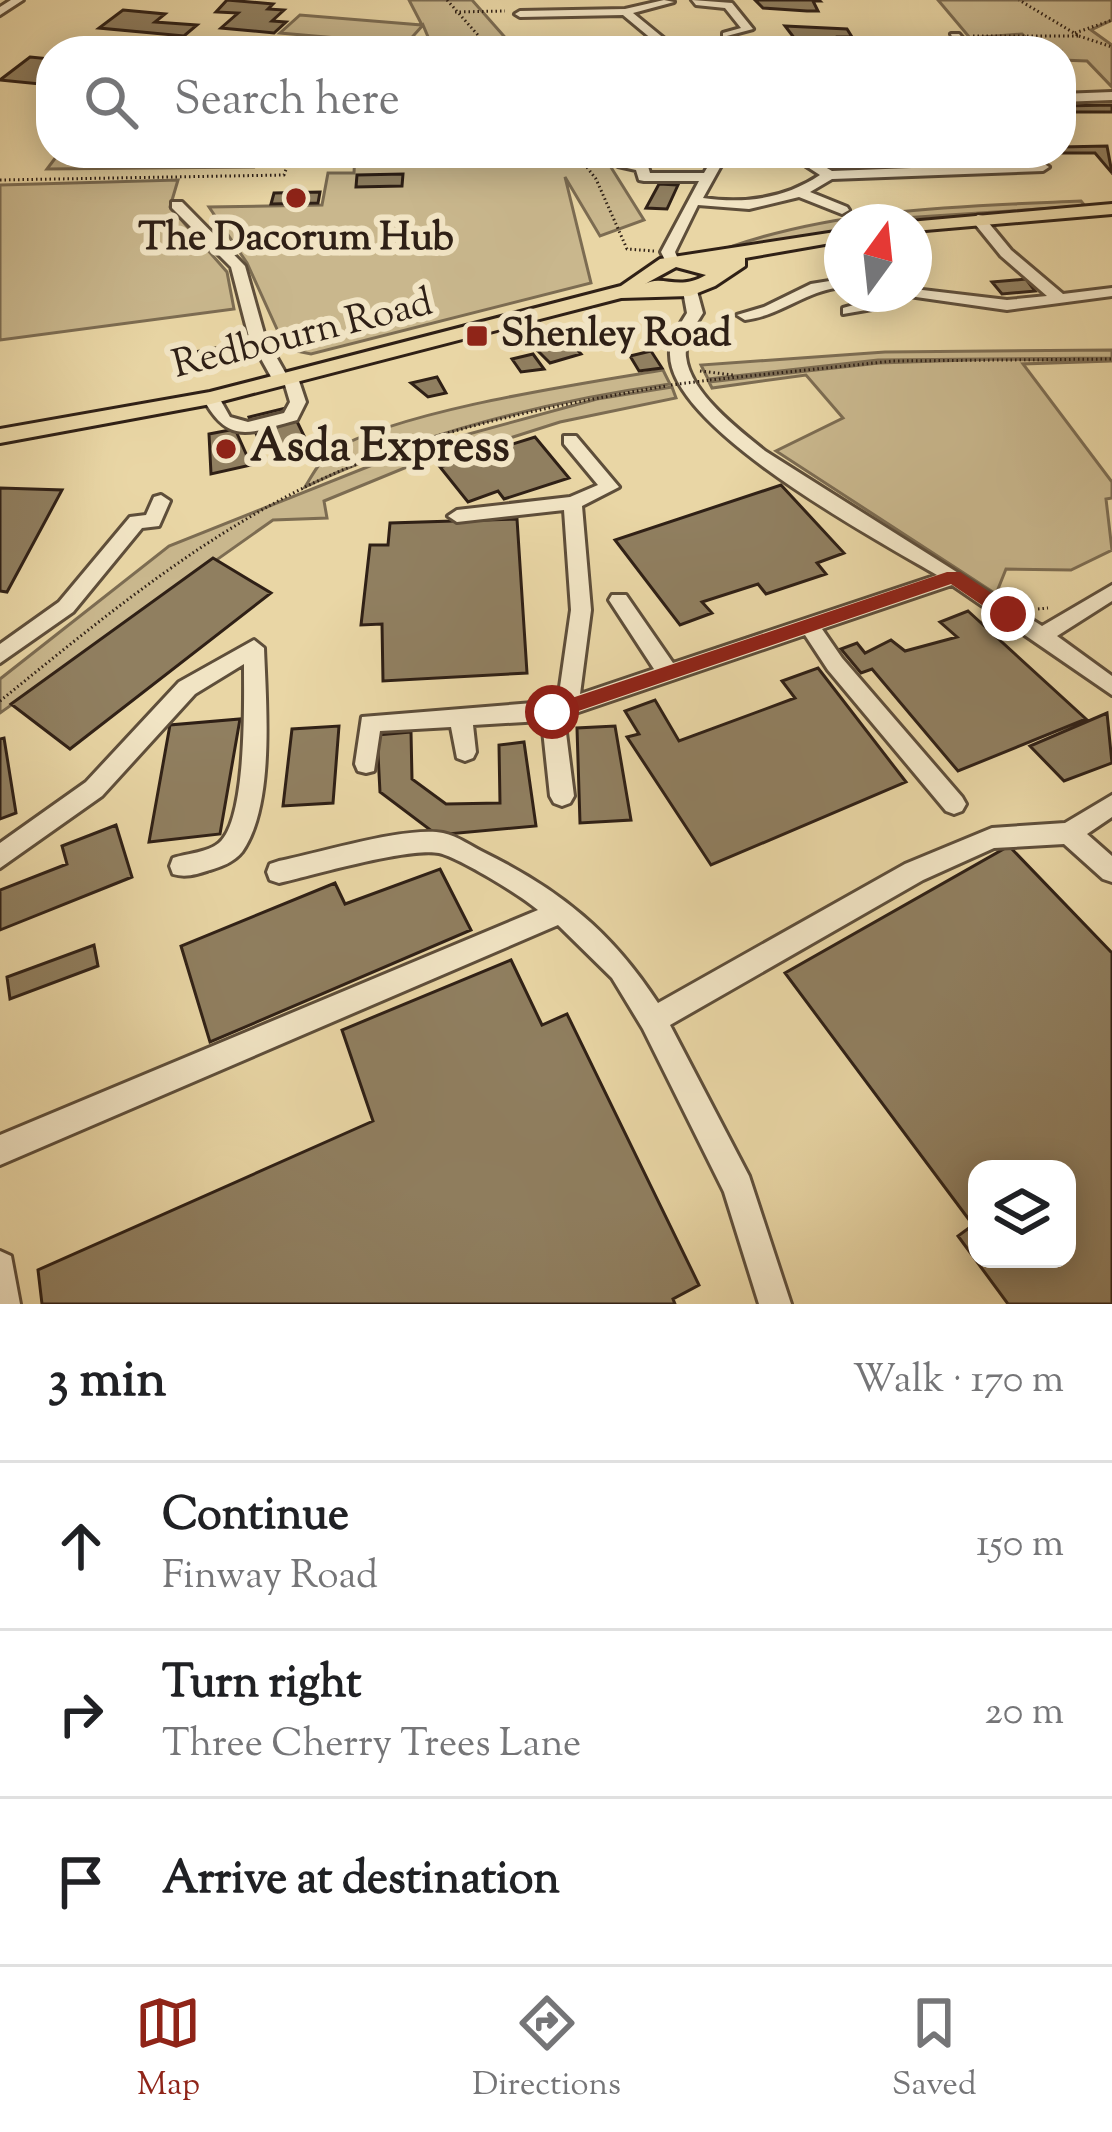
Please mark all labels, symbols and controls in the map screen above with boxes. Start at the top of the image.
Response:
search box [36,36,1076,168]
icon: search [78,69,144,135]
text: Search here [174,70,400,135]
marker: The Dacorum Hub [283,185,309,211]
north arrow [824,204,932,312]
place label: The Dacorum Hub [138,212,454,268]
street label: Redbourn Road [167,277,439,395]
place label: Shenley Road [501,308,731,364]
marker: Shenley Road [464,323,490,349]
place label: Asda Express [250,417,510,482]
marker: Asda Express [213,436,239,462]
route end [981,587,1035,641]
route start [525,685,579,739]
map controls [968,1160,1076,1268]
button: layers [968,1160,1076,1268]
text: 3 min [48,1346,166,1419]
text: Walk · 170 m [853,1354,1064,1410]
text: Continue [162,1485,349,1550]
icon: ahead [48,1513,114,1579]
text: 150 m [976,1518,1064,1574]
text: Finway Road [162,1550,378,1606]
text: Turn right [162,1653,361,1718]
icon: right [48,1681,114,1747]
text: 20 m [985,1686,1064,1742]
text: Three Cherry Trees Lane [162,1718,581,1774]
icon: arrive [48,1849,114,1915]
text: Arrive at destination [162,1849,560,1914]
tab: Map [135,1990,201,2110]
tab: Directions [472,1990,621,2110]
tab: Saved [892,1990,977,2110]

